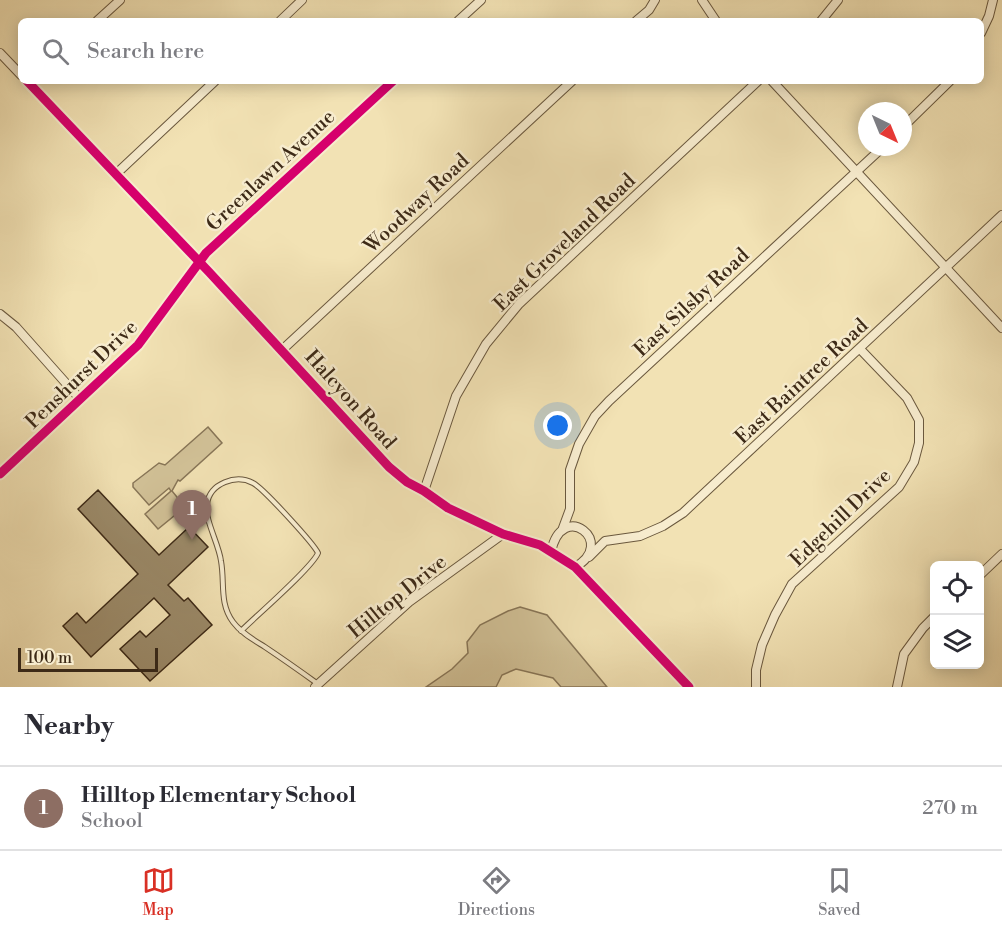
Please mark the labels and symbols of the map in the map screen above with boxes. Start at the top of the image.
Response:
north arrow [858,102,912,156]
street label: Greenlawn Avenue [201,105,341,237]
street label: Woodway Road [358,149,475,260]
street label: East Groveland Road [489,168,642,317]
street label: East Silsby Road [629,243,755,363]
street label: East Baintree Road [730,314,874,450]
street label: Penshurst Drive [21,315,143,435]
street label: Halcyon Road [299,345,401,455]
your location [543,411,572,440]
street label: Edgehill Drive [785,464,897,573]
pin: 1 [172,490,212,540]
street label: Hilltop Drive [344,550,452,644]
scale bar [18,645,158,672]

